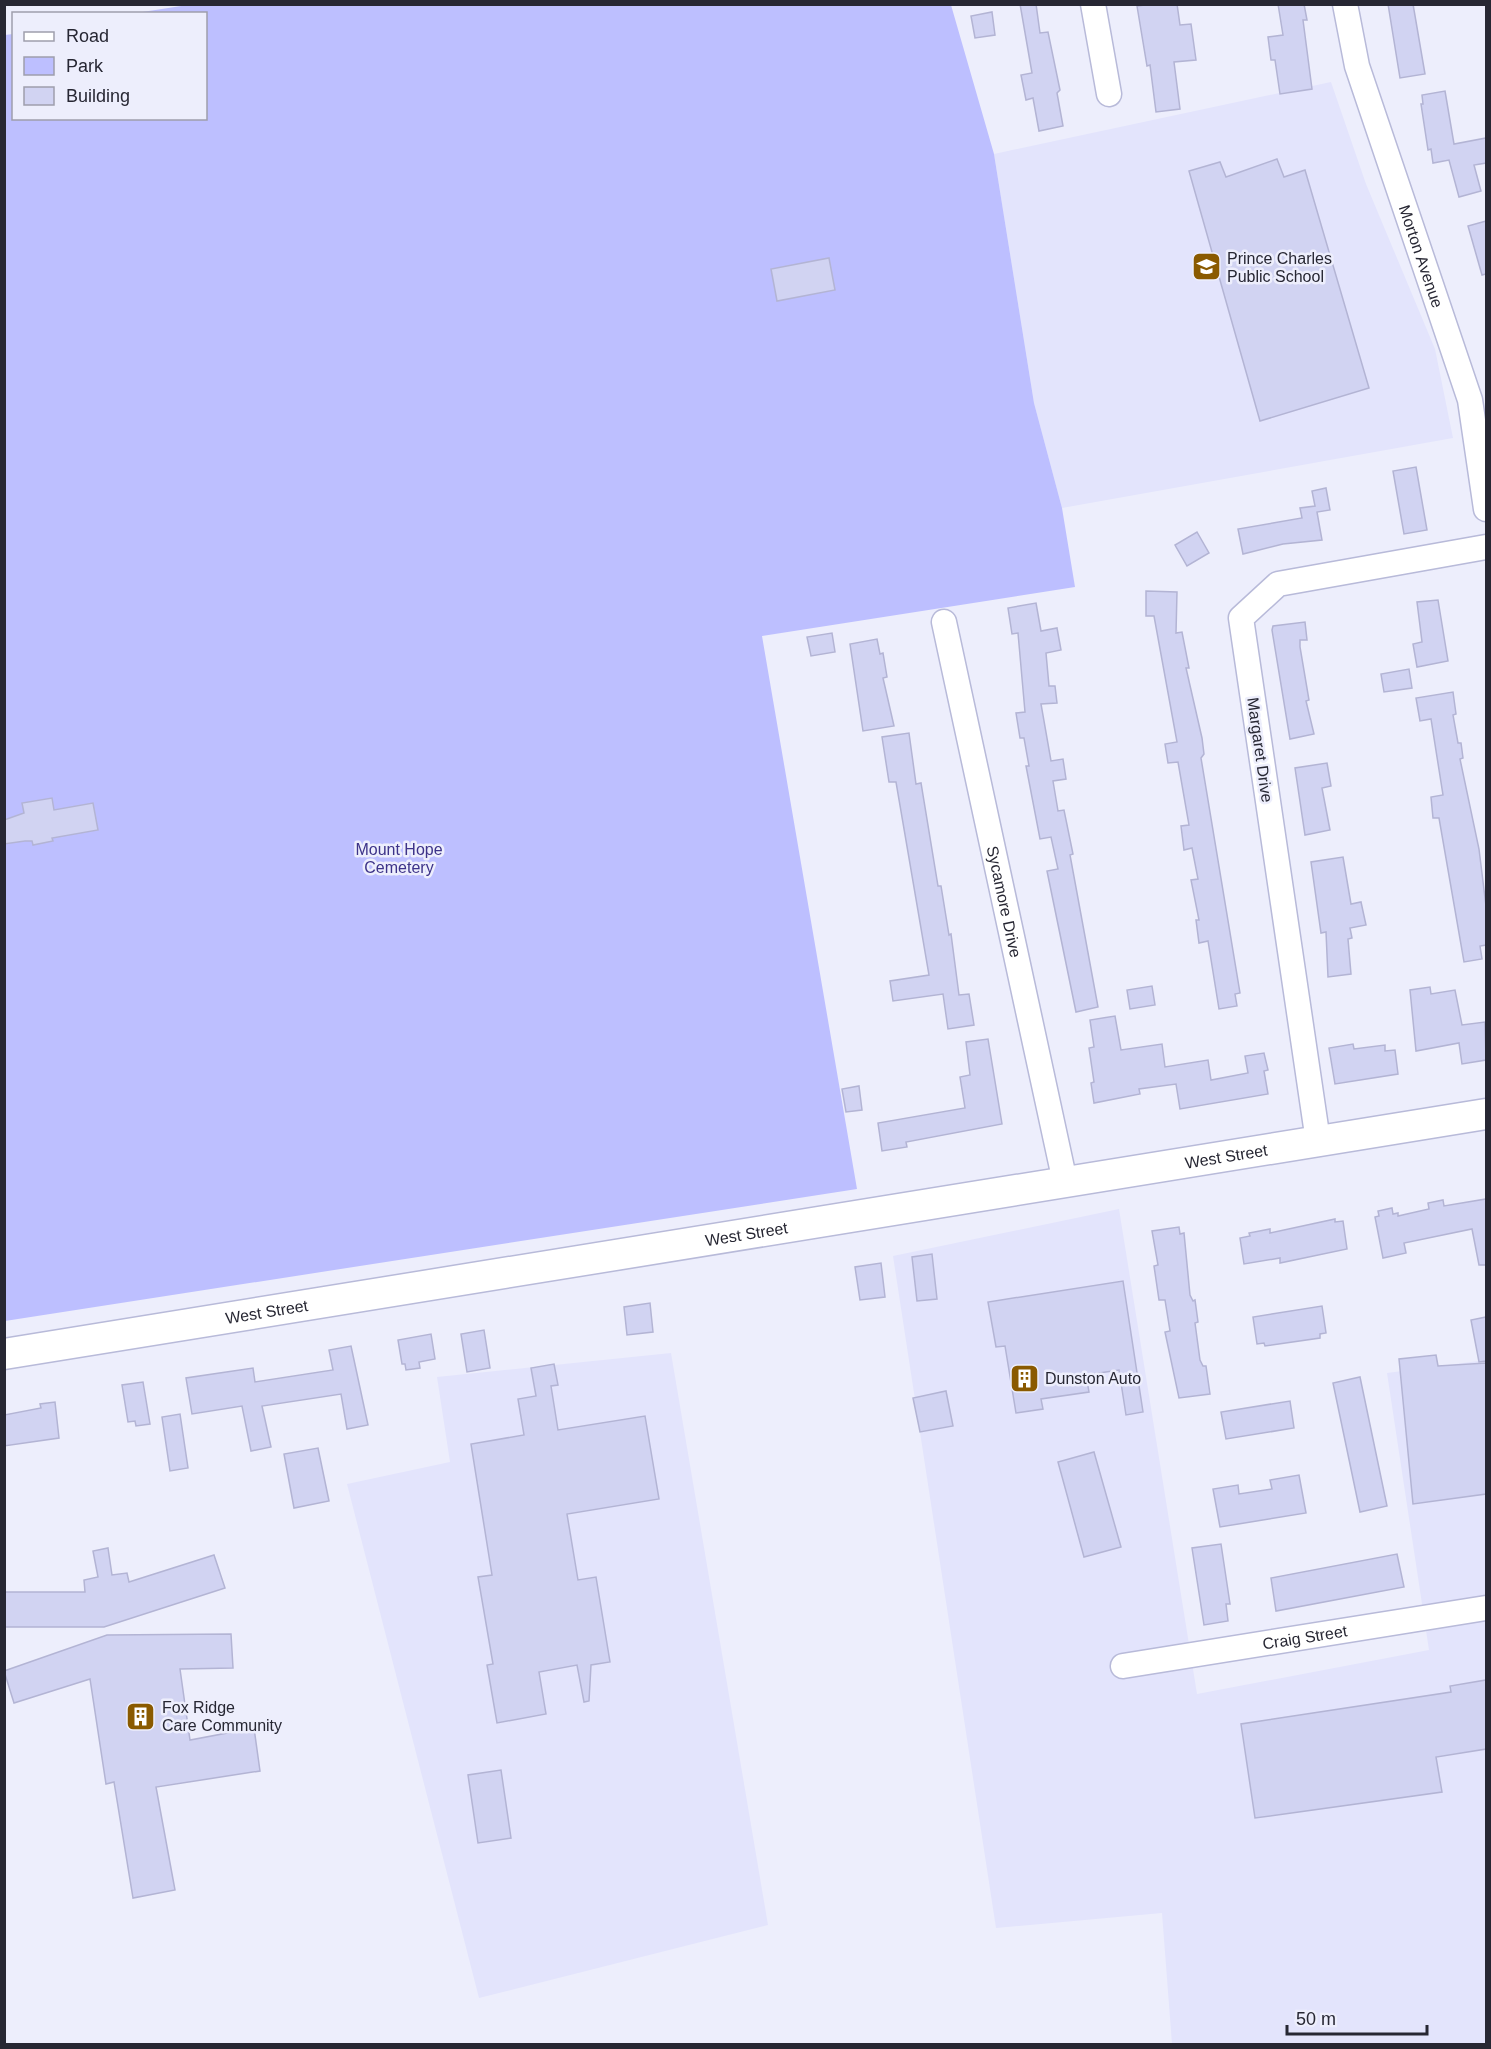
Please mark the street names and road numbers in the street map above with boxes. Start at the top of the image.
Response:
street label: Morton Avenue [1396,203,1447,310]
street label: Margaret Drive [1244,696,1276,804]
street label: Sycamore Drive [984,844,1025,959]
street label: West Street [1184,1141,1269,1171]
street label: West Street [704,1219,789,1249]
street label: West Street [224,1296,310,1327]
street label: Craig Street [1261,1622,1349,1652]

